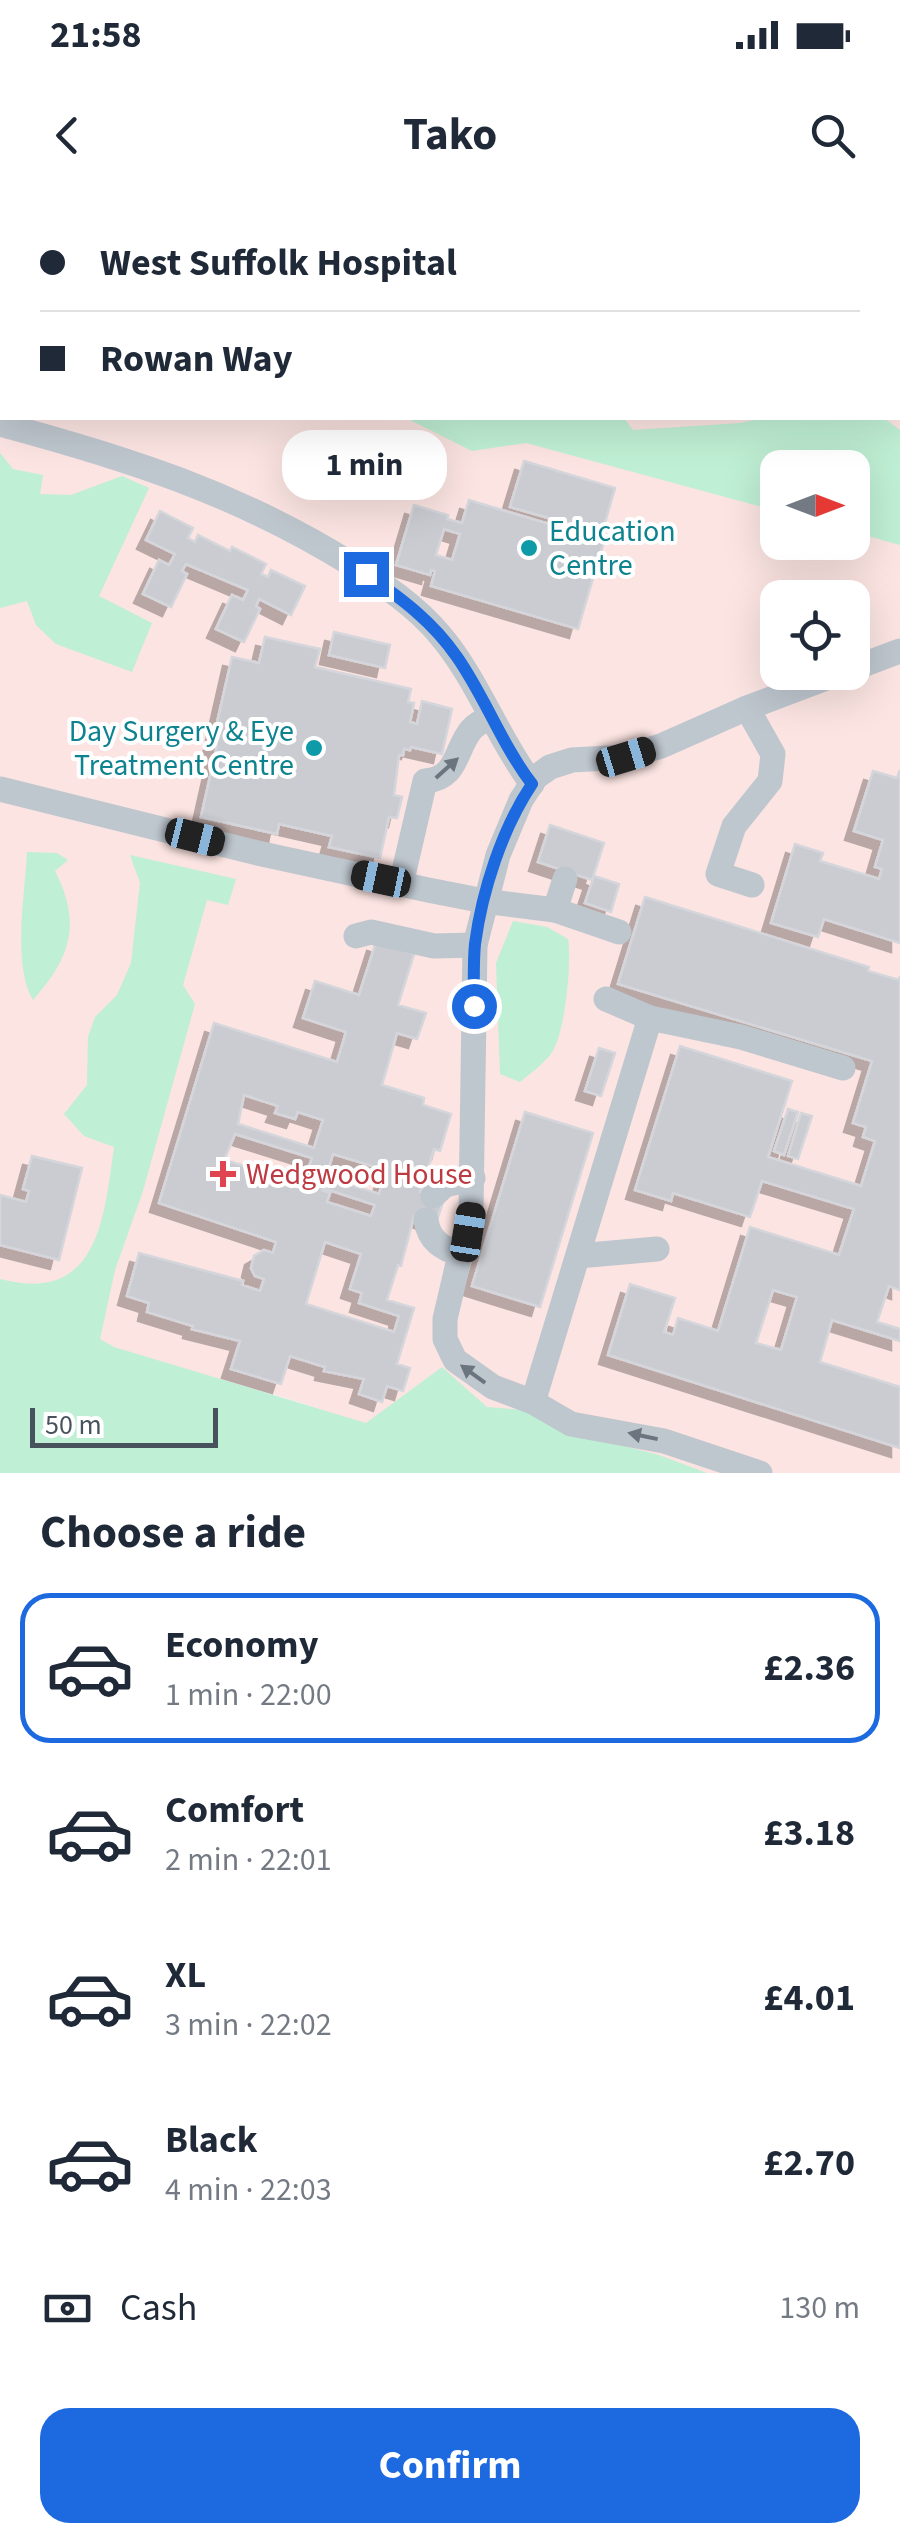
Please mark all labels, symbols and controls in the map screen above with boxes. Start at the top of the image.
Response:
text: 21:58 [50,8,142,62]
text: Tako [403,103,497,167]
icon: back [40,108,95,163]
icon: search [805,108,860,163]
text: West Suffolk Hospital [100,236,457,290]
text: Rowan Way [100,332,292,386]
callout: 1 min [284,429,448,499]
text: 1 min [326,442,403,488]
north arrow [760,450,870,560]
map controls [760,450,870,690]
place label: Education Centre [549,510,676,587]
marker: Education Centre [518,537,540,559]
route end [344,552,389,597]
button: locate [760,580,870,690]
place label: Day Surgery & Eye Treatment Centre [69,710,294,787]
car [593,734,659,780]
marker: Day Surgery & Eye Treatment Centre [303,737,325,759]
one-way arrow [435,757,459,780]
car [162,815,228,859]
car [349,858,413,900]
route start [452,984,497,1029]
place label: Wedgwood House [246,1153,472,1196]
marker: Wedgwood House [210,1161,236,1187]
car [448,1200,488,1264]
one-way arrow [460,1364,486,1384]
scale bar [30,1403,218,1448]
text: 50 m [45,1405,102,1445]
one-way arrow [627,1428,658,1444]
text: Choose a ride [40,1501,306,1565]
text: Economy [165,1618,318,1672]
icon: car [45,1623,135,1713]
text: £2.36 [763,1641,855,1695]
text: 1 min · 22:00 [165,1672,332,1718]
text: Comfort [165,1783,304,1837]
icon: car [45,1788,135,1878]
text: £3.18 [763,1806,855,1860]
text: 2 min · 22:01 [165,1837,332,1883]
text: XL [165,1948,206,2002]
icon: car [45,1953,135,2043]
text: £4.01 [763,1971,855,2025]
text: 3 min · 22:02 [165,2002,332,2048]
text: Black [165,2113,258,2167]
icon: car [45,2118,135,2208]
text: £2.70 [763,2136,855,2190]
text: 4 min · 22:03 [165,2167,332,2213]
icon: cash [40,2281,95,2336]
text: Cash [120,2281,197,2335]
text: 130 m [779,2285,860,2331]
button: Confirm [40,2408,860,2523]

